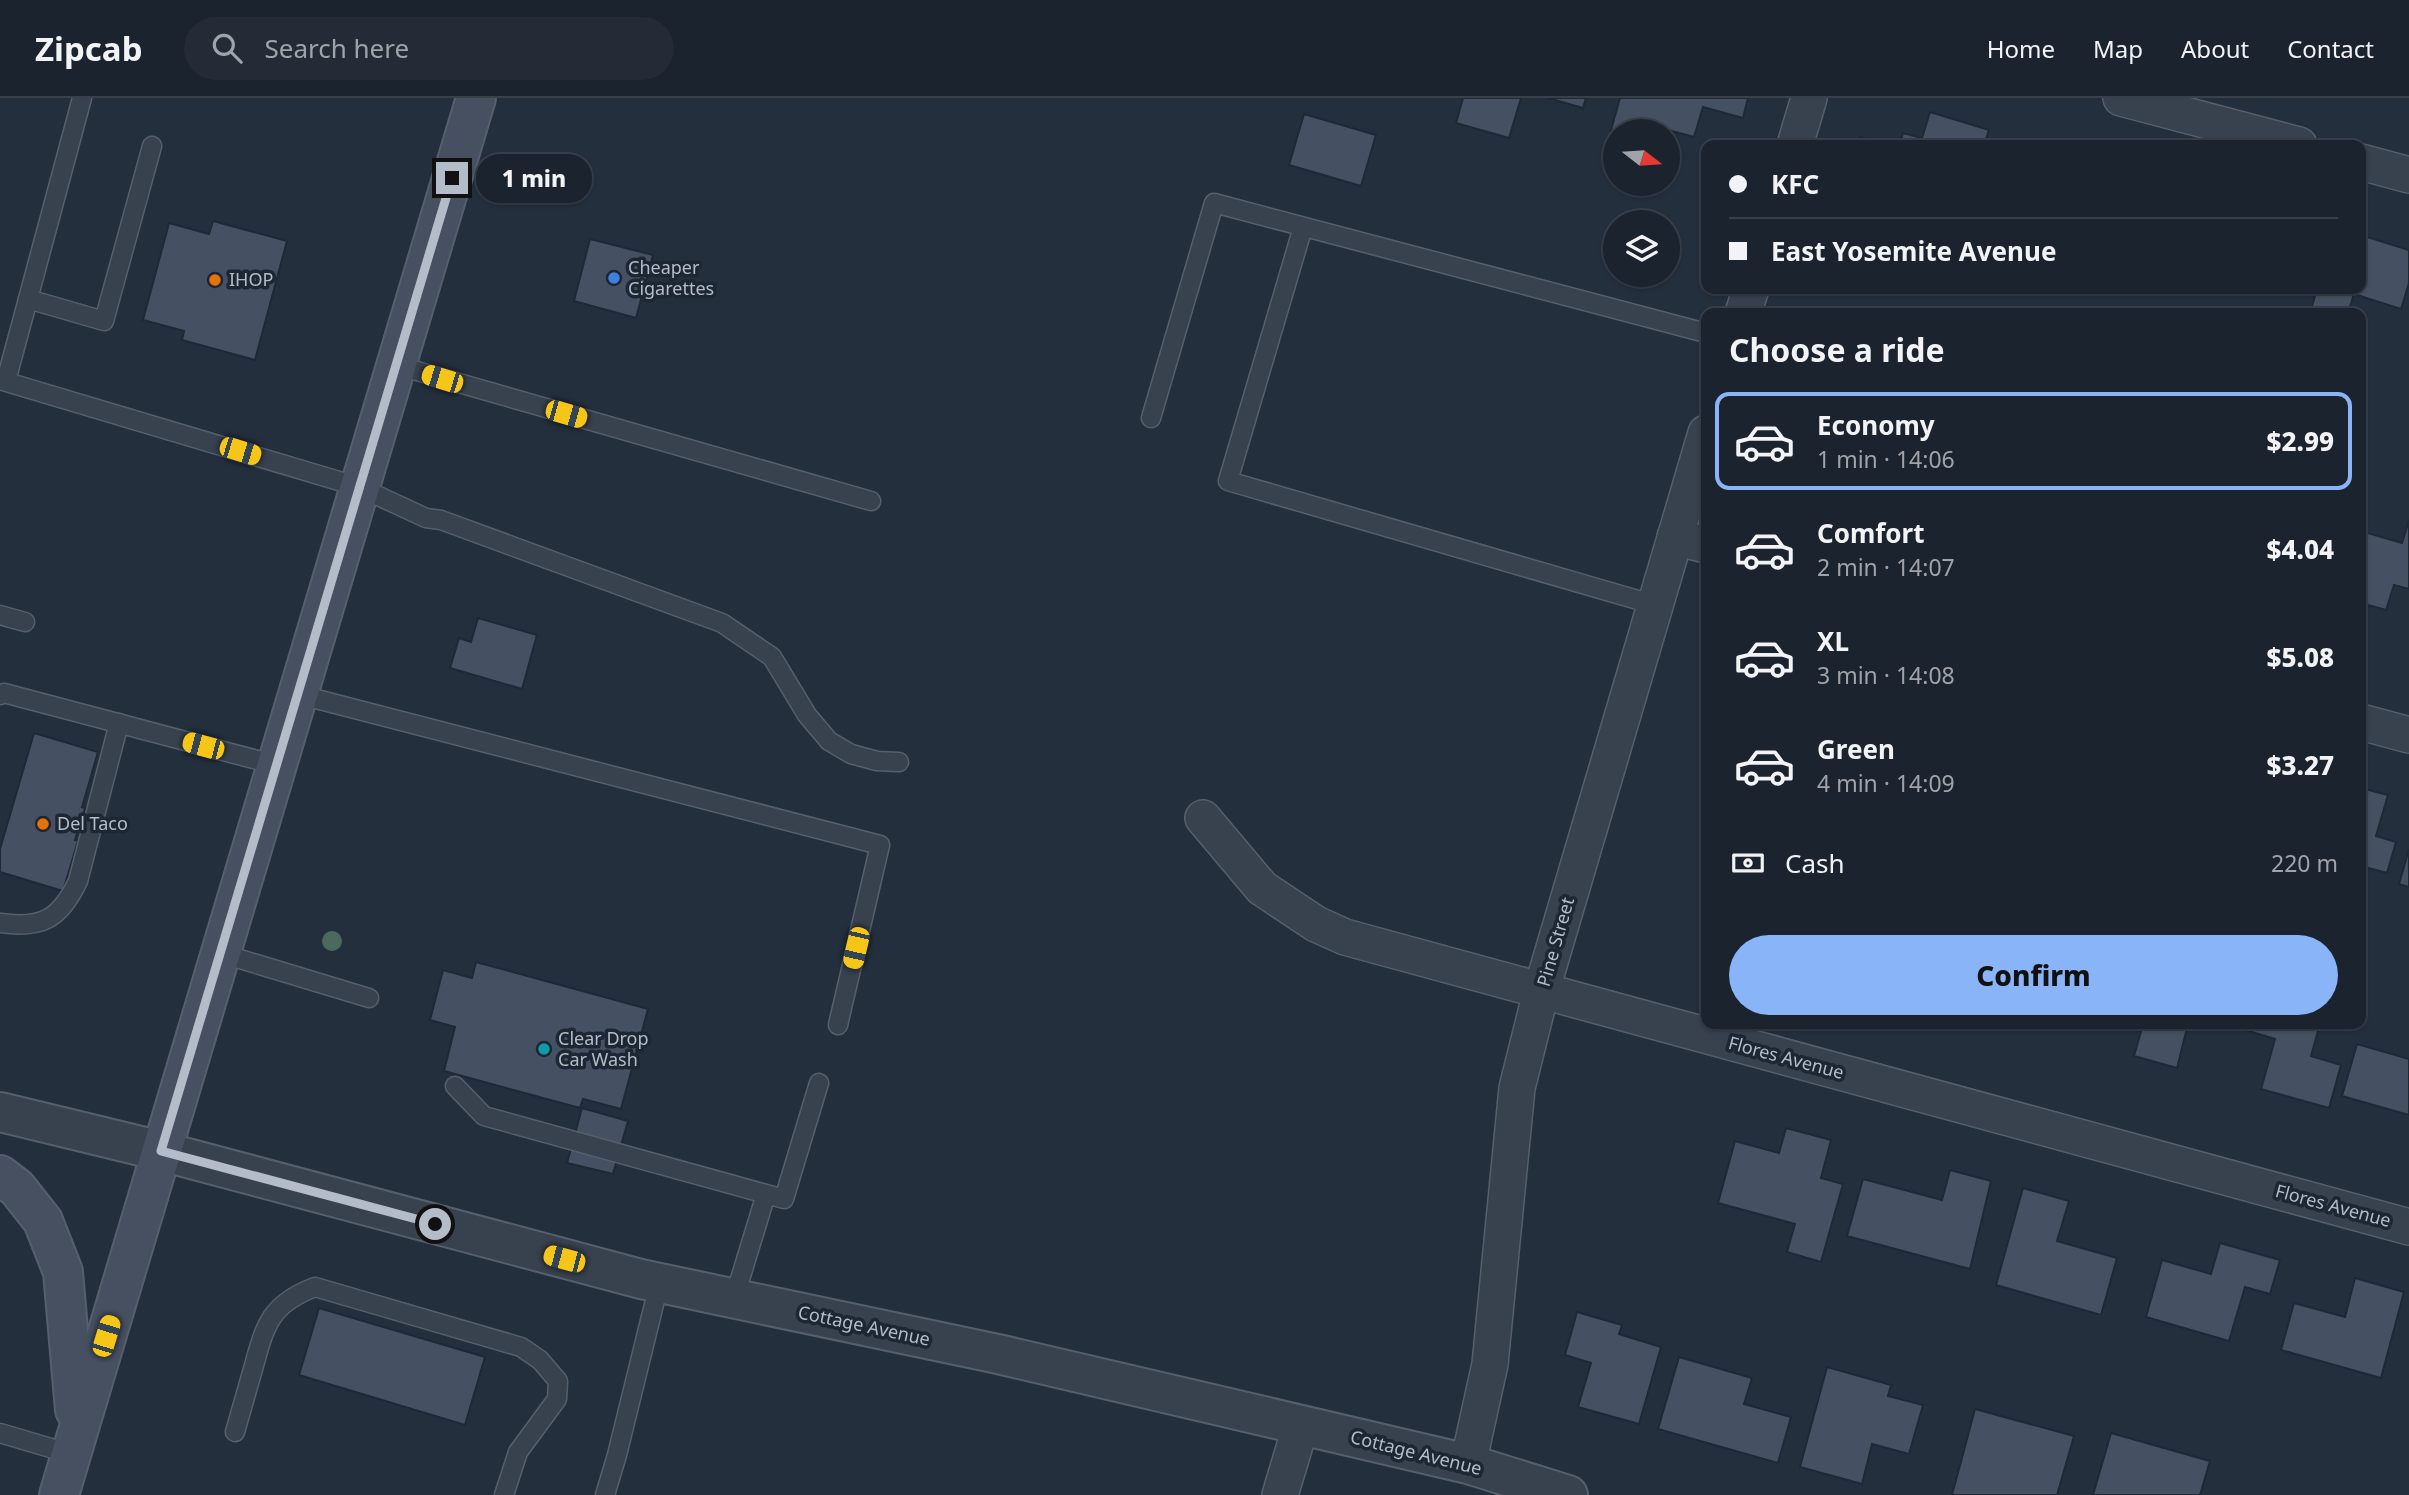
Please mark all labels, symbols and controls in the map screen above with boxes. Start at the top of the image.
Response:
search box [184,17,674,80]
text: Zipcab [35,26,142,71]
icon: search [208,29,246,67]
text: Search here [264,30,409,66]
text: Home [1987,32,2055,65]
text: Map [2093,32,2143,65]
text: About [2181,32,2249,65]
text: Contact [2287,32,2374,65]
north arrow [1603,119,1680,196]
map controls [1603,119,1680,287]
callout: 1 min [476,154,592,202]
route end [436,162,468,194]
text: 1 min [502,162,566,194]
text: KFC [1771,166,1819,202]
button: layers [1603,210,1680,287]
text: East Yosemite Avenue [1771,233,2056,269]
place label: Cheaper Cigarettes [628,255,714,300]
place label: IHOP [229,267,273,291]
marker: Cheaper Cigarettes [606,270,622,286]
marker: IHOP [207,272,223,288]
text: Choose a ride [1729,328,1945,371]
car [419,363,466,395]
car [543,398,590,430]
text: Economy [1817,407,1935,443]
icon: car [1733,410,1796,473]
text: $2.99 [2267,423,2334,459]
car [217,435,264,467]
text: 1 min · 14:06 [1817,443,1955,475]
text: Comfort [1817,515,1925,551]
icon: car [1733,518,1796,581]
text: $4.04 [2267,531,2334,567]
text: 2 min · 14:07 [1817,551,1955,583]
text: XL [1817,623,1849,659]
icon: car [1733,626,1796,689]
text: $5.08 [2267,639,2334,675]
text: 3 min · 14:08 [1817,659,1955,691]
car [180,730,227,762]
text: Green [1817,731,1895,767]
icon: car [1733,734,1796,797]
text: $3.27 [2267,747,2334,783]
text: 4 min · 14:09 [1817,767,1955,799]
place label: Del Taco [57,811,128,835]
marker: Del Taco [35,816,51,832]
icon: cash [1729,844,1767,882]
text: Cash [1785,845,1845,881]
text: 220 m [2271,847,2338,879]
street label: Pine Street [1531,894,1579,989]
car [842,925,871,971]
button: Confirm [1729,935,2338,1015]
place label: Clear Drop Car Wash [558,1026,649,1071]
street label: Flores Avenue [1726,1030,1847,1084]
marker: Clear Drop Car Wash [536,1041,552,1057]
street label: Flores Avenue [2273,1178,2394,1232]
route start [419,1208,451,1240]
car [541,1243,588,1275]
street label: Cottage Avenue [796,1299,932,1351]
car [90,1313,123,1359]
street label: Cottage Avenue [1348,1424,1484,1480]

